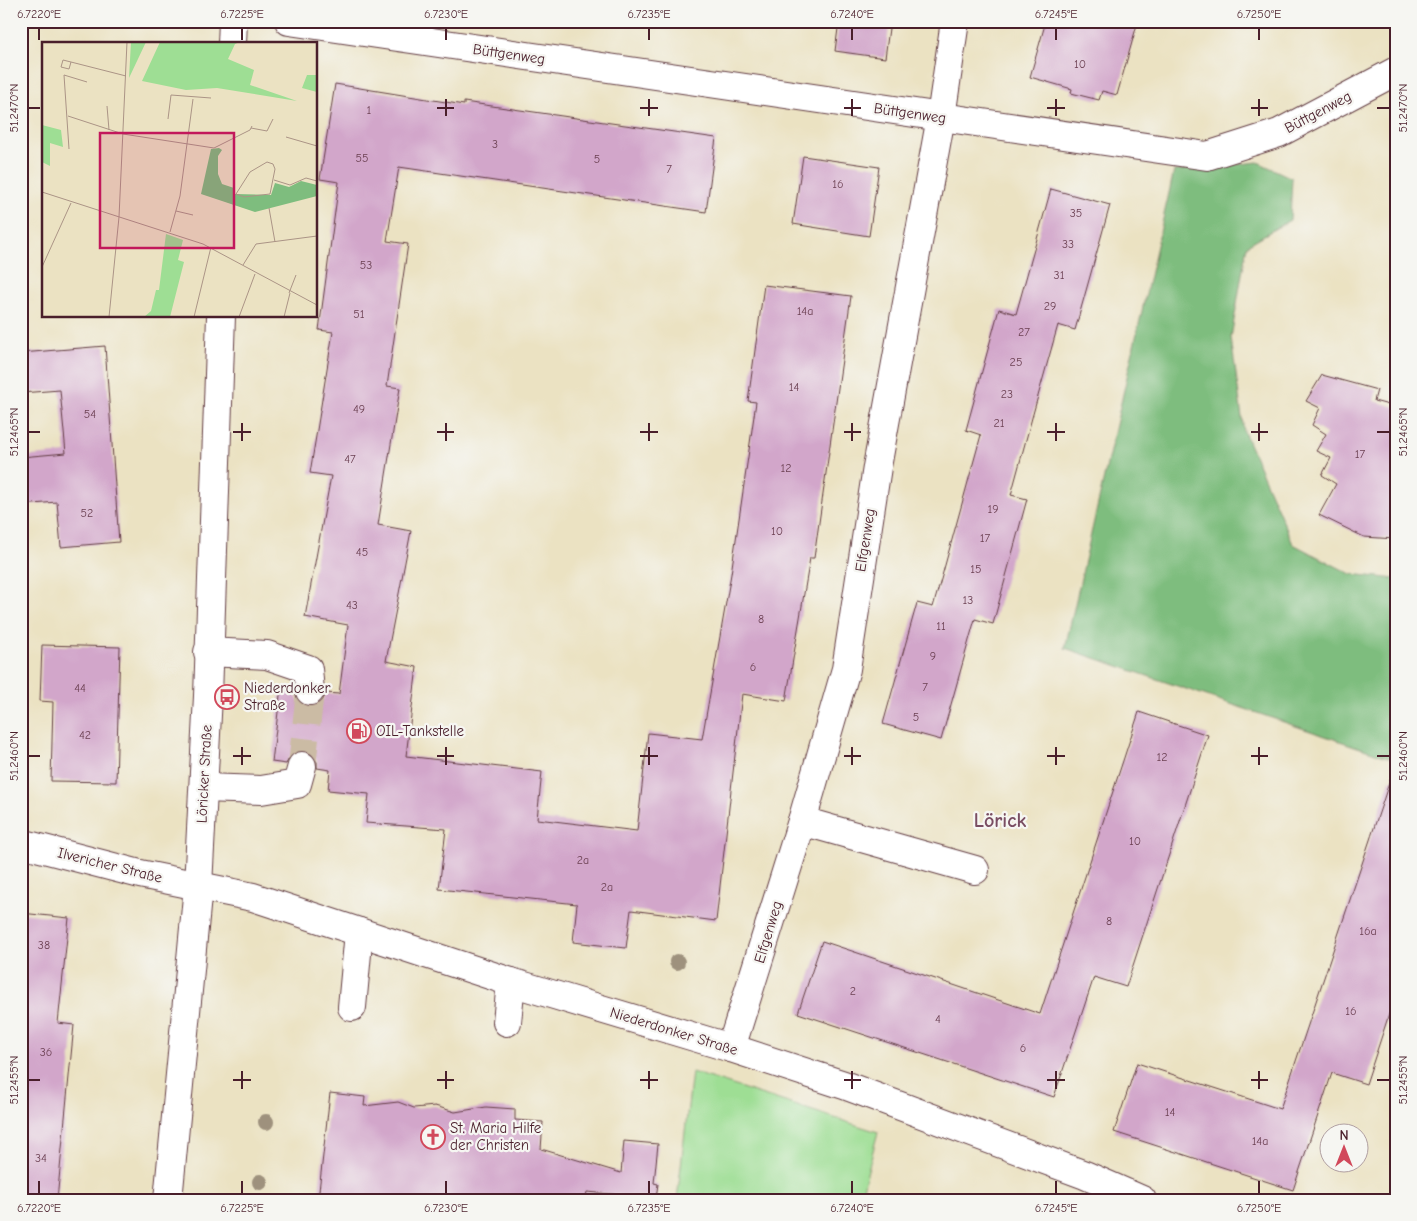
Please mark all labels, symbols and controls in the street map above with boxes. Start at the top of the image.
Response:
text: 6.7220°E [17,7,61,21]
text: 6.7225°E [220,7,264,21]
text: 6.7230°E [424,7,468,21]
text: 6.7235°E [627,7,671,21]
text: 6.7240°E [830,7,874,21]
text: 6.7245°E [1035,7,1077,21]
text: 6.7250°E [1237,7,1281,21]
street label: Büttgenweg [472,40,546,68]
inset map [42,42,318,318]
house number: 10 [1074,57,1086,71]
text: 51.2470°N [7,84,21,132]
text: 51.2470°N [1396,84,1410,132]
street label: Büttgenweg [1282,87,1354,137]
street label: Büttgenweg [873,99,947,127]
house number: 1 [367,103,372,117]
house number: 3 [492,137,498,151]
house number: 55 [355,151,369,165]
house number: 5 [594,152,600,166]
house number: 7 [666,162,672,176]
house number: 16 [832,177,844,191]
house number: 35 [1070,206,1082,220]
house number: 33 [1062,237,1074,251]
house number: 53 [360,258,372,272]
house number: 31 [1054,268,1065,282]
house number: 29 [1044,299,1056,313]
house number: 14a [797,304,813,318]
house number: 51 [353,307,365,321]
house number: 27 [1018,325,1030,339]
house number: 25 [1010,355,1022,369]
house number: 14 [789,380,799,394]
house number: 23 [1001,387,1013,401]
house number: 49 [353,402,365,416]
house number: 54 [84,407,96,421]
text: 51.2465°N [7,408,21,456]
text: 51.2465°N [1396,408,1410,456]
house number: 21 [993,416,1005,430]
house number: 17 [1355,447,1366,461]
house number: 47 [344,452,356,466]
house number: 12 [780,461,792,475]
house number: 19 [987,502,999,516]
house number: 52 [81,506,93,520]
street label: Elfgenweg [851,507,879,573]
house number: 10 [771,524,783,538]
house number: 17 [980,531,991,545]
house number: 45 [356,545,368,559]
house number: 15 [970,562,982,576]
house number: 13 [963,593,973,607]
house number: 43 [346,598,358,612]
house number: 8 [758,612,764,626]
house number: 11 [936,619,946,633]
house number: 9 [930,649,936,663]
house number: 6 [750,660,756,674]
place label: Niederdonker Straße [244,679,330,714]
house number: 7 [922,680,928,694]
house number: 44 [74,681,86,695]
bus stop icon: Niederdonker Straße [214,684,240,710]
house number: 5 [913,710,919,724]
fuel station icon: OIL-Tankstelle [346,718,372,744]
place label: OIL-Tankstelle [376,722,464,740]
street label: Löricker Straße [192,724,216,824]
house number: 42 [79,728,91,742]
text: 51.2460°N [7,731,21,781]
text: 51.2460°N [1396,731,1410,781]
house number: 12 [1156,750,1168,764]
district label: Lörick [974,809,1027,832]
house number: 10 [1129,834,1141,848]
street label: Ilvericher Straße [56,843,165,887]
house number: 2a [577,853,589,867]
house number: 2a [601,880,613,894]
street label: Elfgenweg [750,899,786,965]
house number: 8 [1106,914,1112,928]
house number: 16a [1359,924,1377,938]
house number: 38 [38,938,50,952]
house number: 2 [850,984,856,998]
street label: Niederdonker Straße [608,1003,741,1059]
house number: 16 [1345,1004,1357,1018]
house number: 4 [935,1012,941,1026]
house number: 6 [1020,1041,1026,1055]
house number: 36 [40,1045,52,1059]
text: 51.2455°N [7,1056,21,1104]
text: 51.2455°N [1396,1056,1410,1104]
house number: 14 [1165,1105,1175,1119]
place label: St. Maria Hilfe der Christen [450,1119,542,1154]
church icon: St. Maria Hilfe der Christen [420,1124,446,1150]
north arrow [1320,1124,1370,1174]
text: N [1339,1127,1349,1144]
house number: 14a [1252,1134,1268,1148]
house number: 34 [35,1151,47,1165]
text: 6.7220°E [17,1201,61,1215]
text: 6.7225°E [220,1201,264,1215]
text: 6.7230°E [424,1201,468,1215]
text: 6.7235°E [627,1201,671,1215]
text: 6.7240°E [830,1201,874,1215]
text: 6.7245°E [1035,1201,1077,1215]
text: 6.7250°E [1237,1201,1281,1215]

